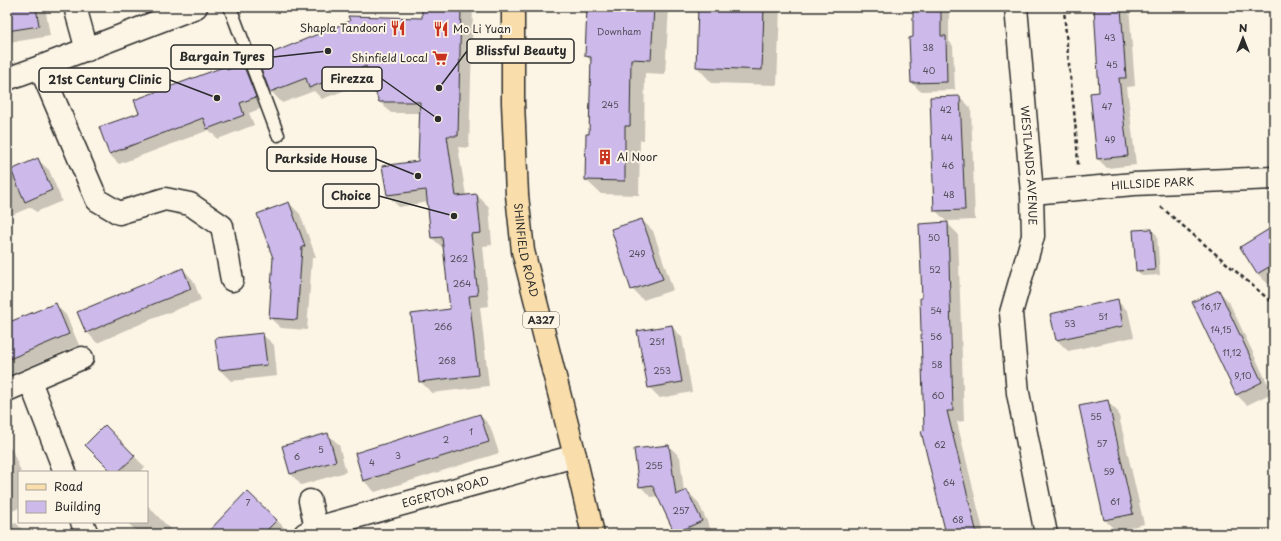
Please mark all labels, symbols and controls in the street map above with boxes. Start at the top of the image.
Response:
north arrow [1223,18,1263,58]
place label: Shapla Tandoori [300,19,386,36]
restaurant icon: Shapla Tandoori [389,19,407,37]
text: N [1239,19,1248,36]
restaurant icon: Mo Li Yuan [432,20,450,38]
place label: Mo Li Yuan [453,20,511,37]
house number: Downham [597,24,641,38]
house number: 43 [1104,30,1116,44]
callout: Blissful Beauty [467,39,574,63]
house number: 38 [922,40,934,54]
text: Blissful Beauty [476,41,566,59]
callout: Bargain Tyres [171,45,273,69]
text: Bargain Tyres [179,47,265,65]
place label: Shinfield Local [351,49,428,66]
supermarket icon: Shinfield Local [431,49,449,67]
house number: 45 [1106,57,1118,71]
house number: 40 [923,63,936,77]
callout: Firezza [322,67,382,91]
callout: 21st Century Clinic [39,68,170,92]
text: Firezza [330,69,374,87]
text: 21st Century Clinic [48,70,162,88]
house number: 245 [601,97,619,111]
house number: 47 [1102,99,1112,113]
house number: 42 [940,102,952,116]
street label: WESTLANDS AVENUE [1017,105,1042,226]
house number: 44 [941,130,953,144]
house number: 49 [1104,132,1116,146]
callout: Parkside House [267,147,376,171]
building icon: Al Noor [596,148,614,166]
place label: Al Noor [617,148,658,165]
text: Parkside House [275,149,368,167]
house number: 46 [942,158,954,172]
street label: HILLSIDE PARK [1110,172,1195,194]
callout: Choice [323,184,379,208]
text: Choice [331,186,372,204]
house number: 48 [943,187,955,201]
street label: SHINFIELD ROAD [510,202,543,299]
house number: 50 [928,230,941,244]
house number: 249 [628,246,646,260]
house number: 262 [450,251,468,265]
house number: 52 [929,262,941,276]
house number: 264 [453,276,471,290]
house number: 16,17 [1201,299,1221,313]
house number: 54 [930,303,942,317]
house number: 51 [1098,309,1108,323]
road number: A327 [523,312,559,328]
house number: 53 [1064,316,1076,330]
house number: 266 [434,319,452,333]
house number: 14,15 [1210,322,1232,336]
house number: 56 [930,329,942,343]
house number: 251 [649,334,665,348]
house number: 11,12 [1222,345,1242,359]
house number: 268 [438,353,456,367]
house number: 58 [931,357,943,371]
house number: 253 [653,363,671,377]
house number: 9,10 [1234,368,1252,382]
house number: 60 [932,388,945,402]
house number: 55 [1090,409,1102,423]
house number: 1 [469,424,473,438]
house number: 2 [443,432,449,446]
house number: 57 [1097,436,1107,450]
house number: 62 [934,437,946,451]
house number: 5 [318,442,324,456]
house number: 3 [395,448,401,462]
house number: 6 [294,449,300,463]
house number: 4 [369,455,375,469]
house number: 255 [645,458,663,472]
house number: 59 [1103,464,1115,478]
legend [18,471,148,523]
street label: EGERTON ROAD [400,471,491,512]
house number: 64 [943,475,955,489]
text: Road [54,477,83,495]
house number: 61 [1110,494,1120,508]
house number: 7 [245,495,251,509]
text: Building [54,497,101,515]
house number: 257 [673,503,689,517]
house number: 68 [952,512,964,526]

